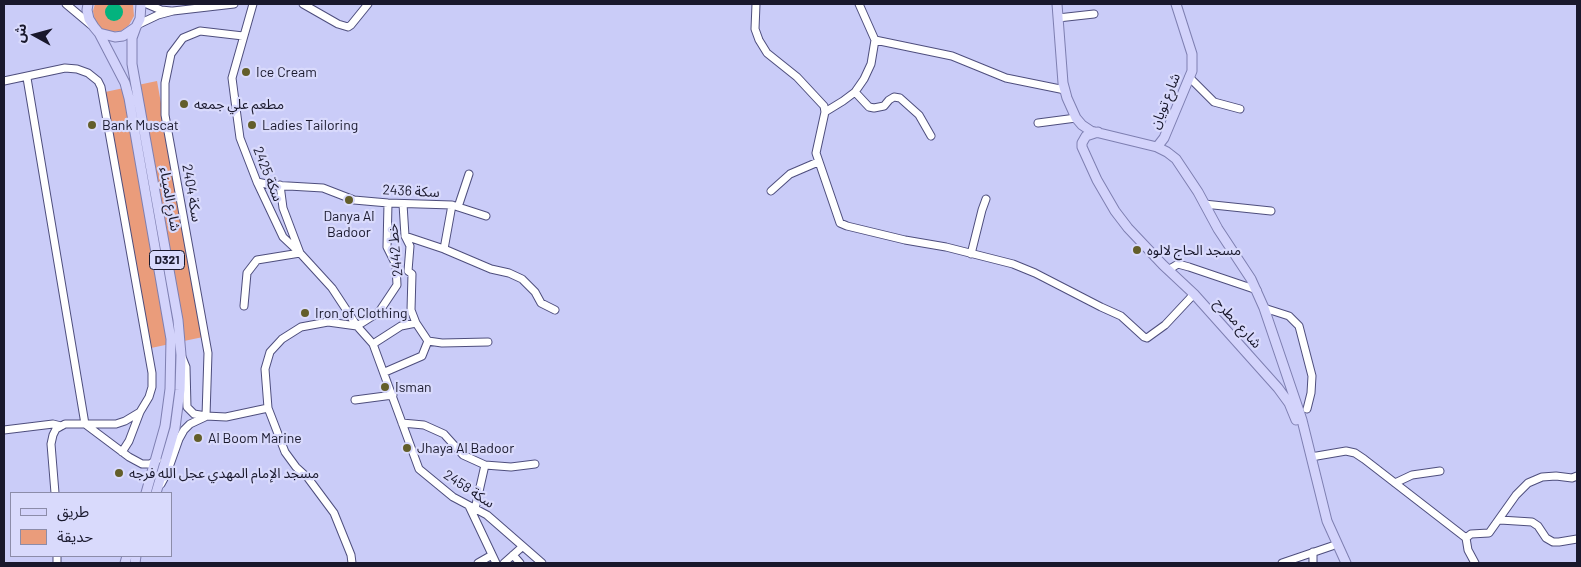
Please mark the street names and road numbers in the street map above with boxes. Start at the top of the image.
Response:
street label: شارع تويان [1146,71,1184,131]
street label: سكة 2425 [249,144,287,204]
street label: سكة 2404 [179,163,205,223]
street label: شارع الميناء [156,166,184,232]
street label: سكة 2436 [382,181,440,201]
street label: 2442 خط [384,223,406,277]
road number: D321 [150,250,184,270]
street label: شارع مطرح [1211,294,1265,352]
street label: سكة 2458 [440,466,498,512]

